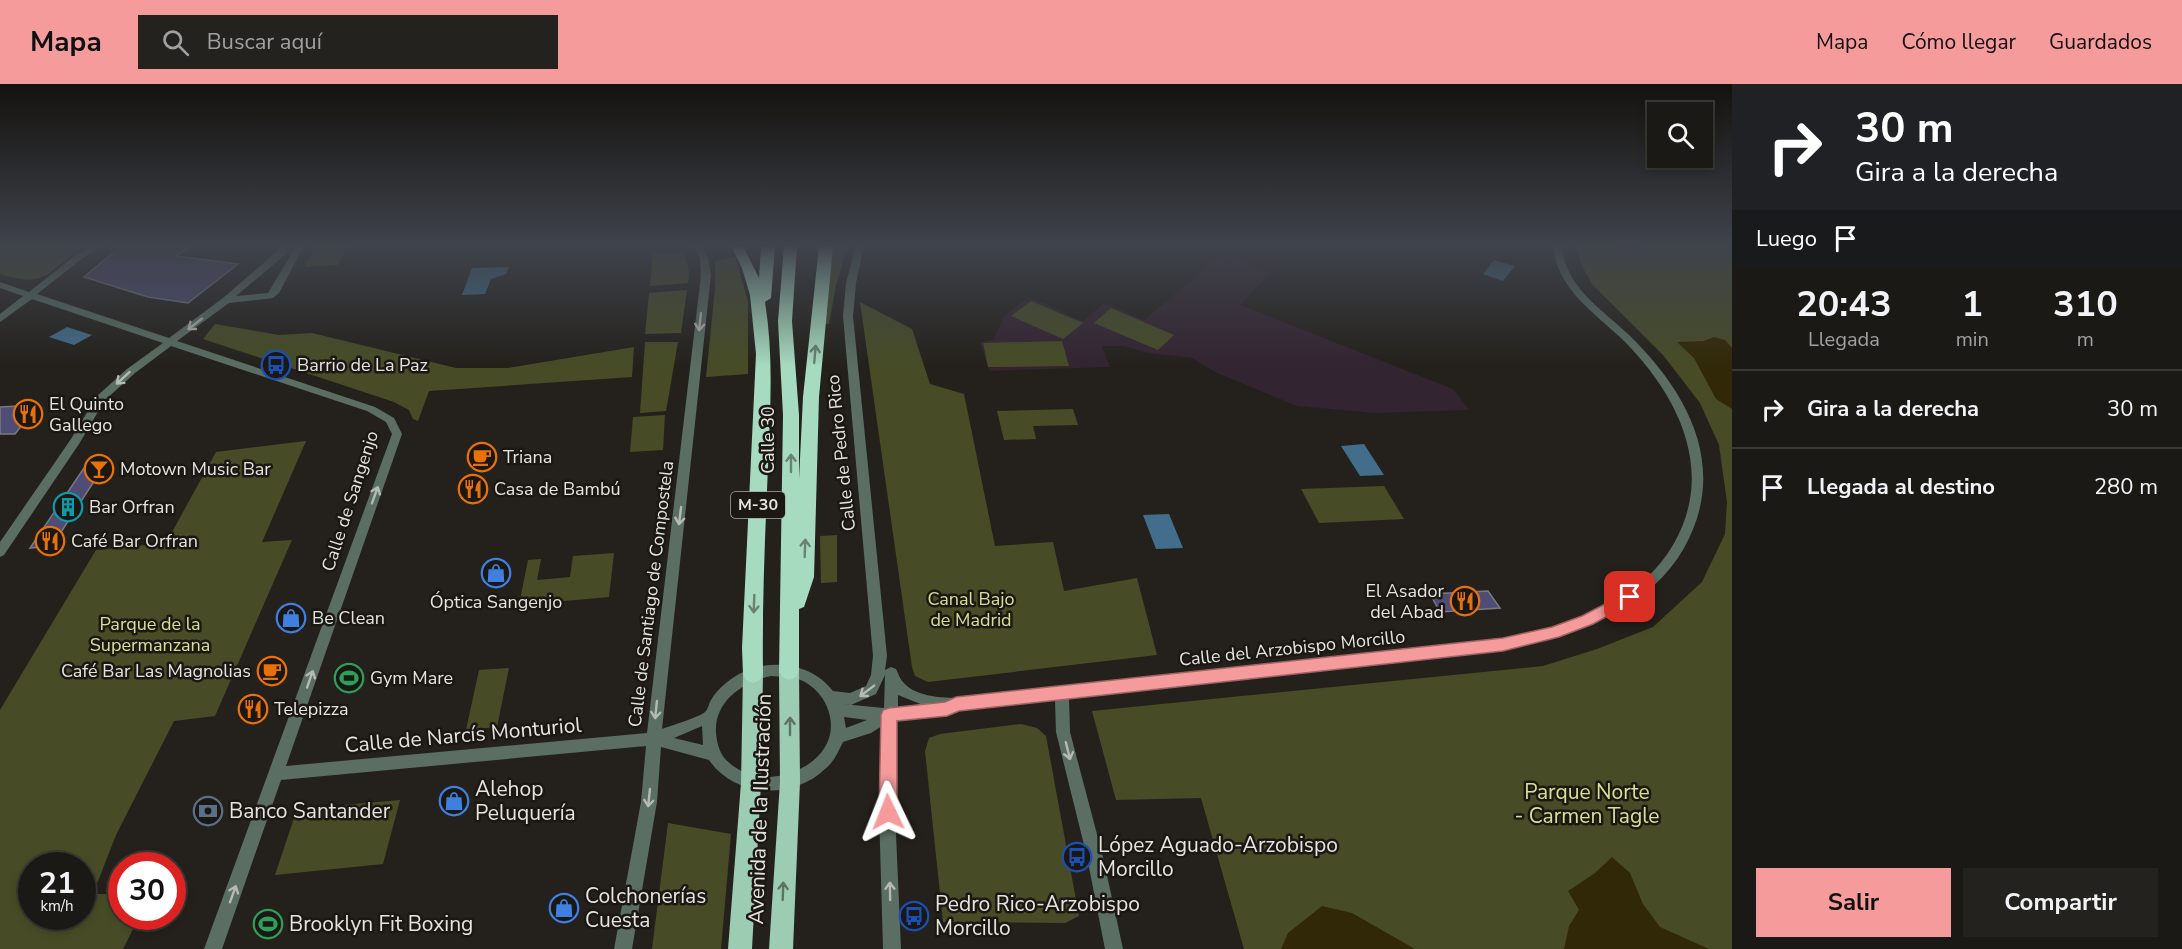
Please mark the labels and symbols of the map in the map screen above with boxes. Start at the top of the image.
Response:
one-way arrow [694,312,705,332]
one-way arrow [187,318,203,331]
one-way arrow [809,344,820,364]
bus stop icon: Barrio de La Paz [260,349,292,381]
place label: Barrio de La Paz [297,353,428,377]
one-way arrow [116,371,131,385]
street label: Calle de Pedro Rico [821,374,861,532]
place label: El Quinto Gallego [49,392,124,437]
restaurant icon: El Quinto Gallego [12,398,44,430]
street label: Calle 30 [756,406,780,474]
street label: Calle de Sangenjo [316,428,384,574]
cafe icon: Triana [466,441,498,473]
place label: Triana [503,445,552,469]
bar icon: Motown Music Bar [83,453,115,485]
one-way arrow [785,453,797,473]
place label: Motown Music Bar [120,457,271,481]
street label: Calle de Santiago de Compostela [623,459,679,729]
restaurant icon: Casa de Bambú [457,473,489,505]
place label: Casa de Bambú [494,477,621,501]
one-way arrow [370,486,381,505]
building icon: Bar Orfran [52,491,84,523]
road number: M-30 [731,492,785,518]
place label: Bar Orfran [89,495,175,519]
one-way arrow [674,506,685,526]
restaurant icon: Café Bar Orfran [34,525,66,557]
place label: Café Bar Orfran [71,529,198,553]
one-way arrow [799,539,810,559]
shop icon: Óptica Sangenjo [480,557,512,589]
pin [1604,571,1655,622]
place label: El Asador del Abad [1365,579,1445,624]
restaurant icon: El Asador del Abad [1449,585,1481,617]
park label: Canal Bajo de Madrid [927,587,1015,632]
place label: Óptica Sangenjo [430,590,562,614]
one-way arrow [748,594,760,614]
shop icon: Be Clean [275,602,307,634]
place label: Be Clean [312,606,385,630]
park label: Parque de la Supermanzana [90,612,210,657]
street label: Calle del Arzobispo Morcillo [1178,624,1406,672]
cafe icon: Café Bar Las Magnolias [256,655,288,687]
place label: Café Bar Las Magnolias [61,659,251,683]
sports icon: Gym Mare [333,662,365,694]
place label: Gym Mare [370,666,453,690]
one-way arrow [305,670,316,689]
one-way arrow [859,684,875,697]
restaurant icon: Telepizza [237,693,269,725]
street label: Avenida de la Ilustración [742,693,778,925]
place label: Telepizza [274,697,349,721]
one-way arrow [650,699,661,719]
street label: Calle de Narcís Monturiol [343,711,583,759]
one-way arrow [784,717,796,737]
one-way arrow [1063,742,1075,761]
place label: Alehop Peluquería [475,775,576,827]
park label: Parque Norte - Carmen Tagle [1515,778,1659,830]
position arrow [856,780,920,844]
shop icon: Alehop Peluquería [438,785,470,817]
one-way arrow [643,787,654,807]
bank icon: Banco Santander [192,795,224,827]
place label: Banco Santander [229,797,391,825]
place label: López Aguado-Arzobispo Morcillo [1098,831,1338,883]
bus stop icon: López Aguado-Arzobispo Morcillo [1061,841,1093,873]
speed limit sign: 30 [108,852,186,930]
one-way arrow [778,881,789,901]
one-way arrow [884,881,896,901]
place label: Colchonerías Cuesta [585,882,706,934]
one-way arrow [228,885,239,904]
place label: Pedro Rico-Arzobispo Morcillo [935,890,1140,942]
shop icon: Colchonerías Cuesta [548,892,580,924]
bus stop icon: Pedro Rico-Arzobispo Morcillo [898,900,930,932]
sports icon: Brooklyn Fit Boxing [252,908,284,940]
place label: Brooklyn Fit Boxing [289,910,473,938]

